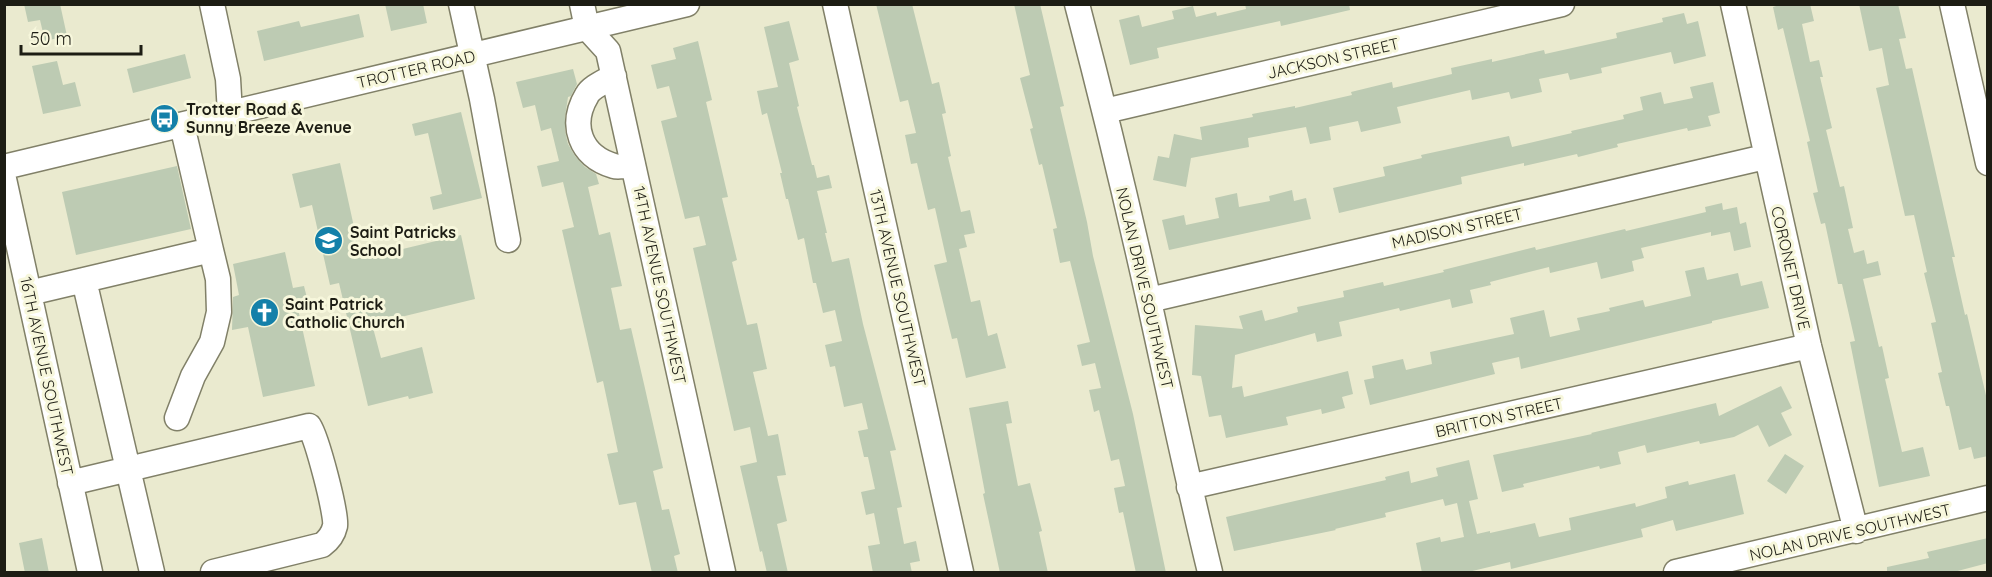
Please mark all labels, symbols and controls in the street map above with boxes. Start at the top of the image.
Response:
scale bar [21,18,141,56]
text: 50 m [30,27,72,50]
street label: JACKSON STREET [1265,33,1401,83]
street label: TROTTER ROAD [355,46,477,92]
place label: Trotter Road & Sunny Breeze Avenue [186,99,352,137]
bus stop icon: Trotter Road & Sunny Breeze Avenue [149,102,181,134]
street label: 14TH AVENUE SOUTHWEST [629,184,691,386]
street label: NOLAN DRIVE SOUTHWEST [1112,185,1178,391]
street label: 13TH AVENUE SOUTHWEST [866,187,931,389]
street label: MADISON STREET [1390,203,1525,253]
street label: CORONET DRIVE [1767,204,1815,332]
place label: Saint Patricks School [350,222,456,260]
school or university icon: Saint Patricks School [313,225,345,257]
street label: 16TH AVENUE SOUTHWEST [16,275,78,477]
place label: Saint Patrick Catholic Church [285,294,405,332]
church icon: Saint Patrick Catholic Church [248,297,280,329]
street label: BRITTON STREET [1433,393,1565,441]
street label: NOLAN DRIVE SOUTHWEST [1747,499,1953,565]

